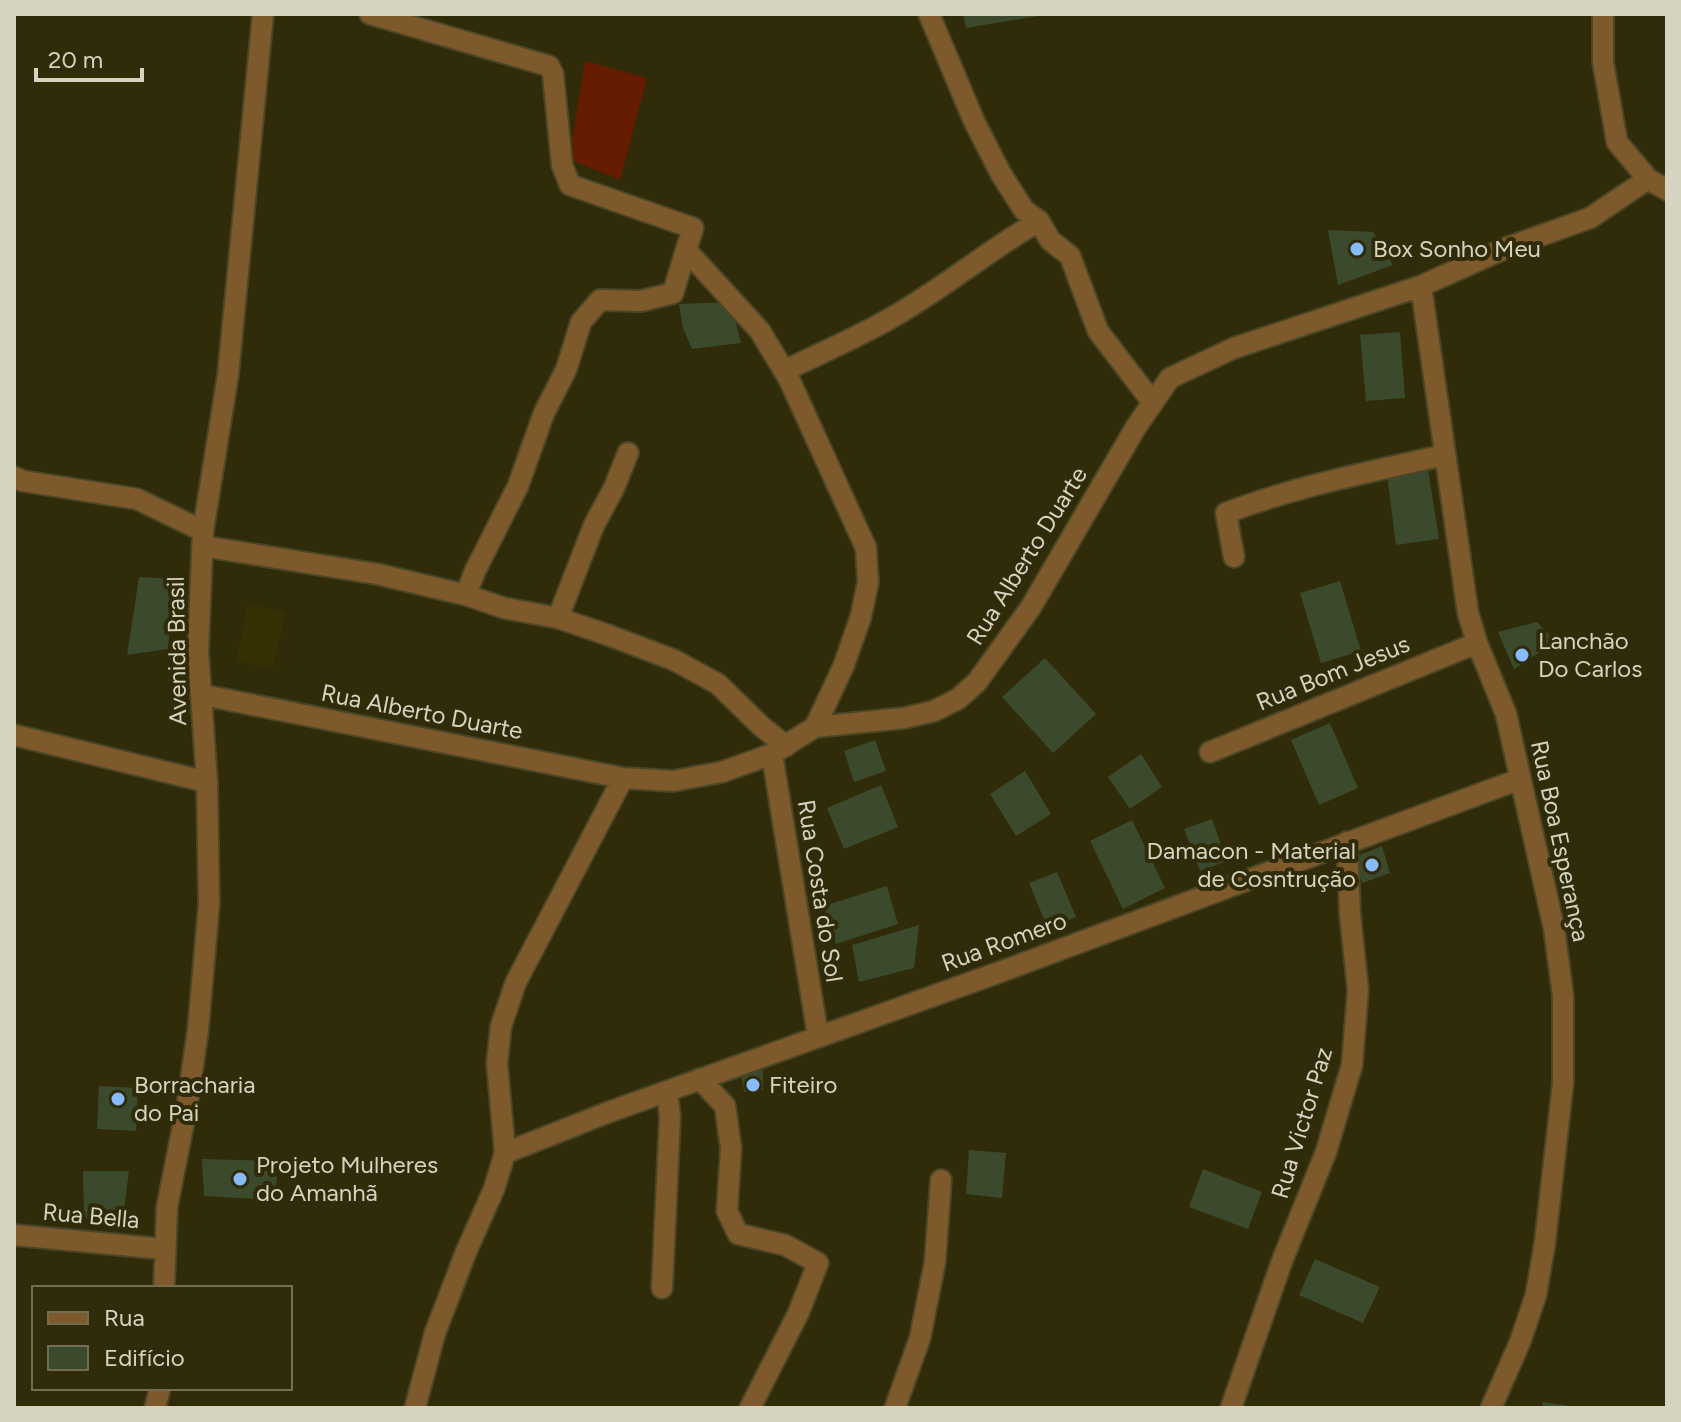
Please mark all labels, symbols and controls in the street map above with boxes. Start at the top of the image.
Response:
scale bar [36,32,142,82]
text: 20 m [48,45,103,74]
place label: Box Sonho Meu [1373,234,1541,263]
marker: Box Sonho Meu [1348,240,1366,258]
street label: Rua Alberto Duarte [960,461,1093,650]
street label: Avenida Brasil [161,576,192,726]
place label: Lanchão Do Carlos [1538,626,1642,683]
street label: Rua Bom Jesus [1252,629,1414,716]
marker: Lanchão Do Carlos [1513,646,1531,664]
street label: Rua Alberto Duarte [319,678,525,745]
street label: Rua Boa Esperança [1525,738,1596,944]
street label: Rua Costa do Sol [792,798,849,984]
place label: Damacon - Material de Cosntrução [1147,836,1356,893]
marker: Damacon - Material de Cosntrução [1363,856,1381,874]
street label: Rua Romero [937,905,1070,978]
street label: Rua Victor Paz [1265,1044,1338,1202]
place label: Borracharia do Pai [134,1070,256,1127]
place label: Fiteiro [769,1070,837,1099]
marker: Fiteiro [744,1076,762,1094]
marker: Borracharia do Pai [109,1090,127,1108]
place label: Projeto Mulheres do Amanhã [256,1150,438,1207]
marker: Projeto Mulheres do Amanhã [231,1170,249,1188]
street label: Rua Bella [41,1197,141,1234]
legend [32,1286,292,1390]
text: Rua [104,1303,145,1332]
text: Edifício [104,1343,185,1372]

